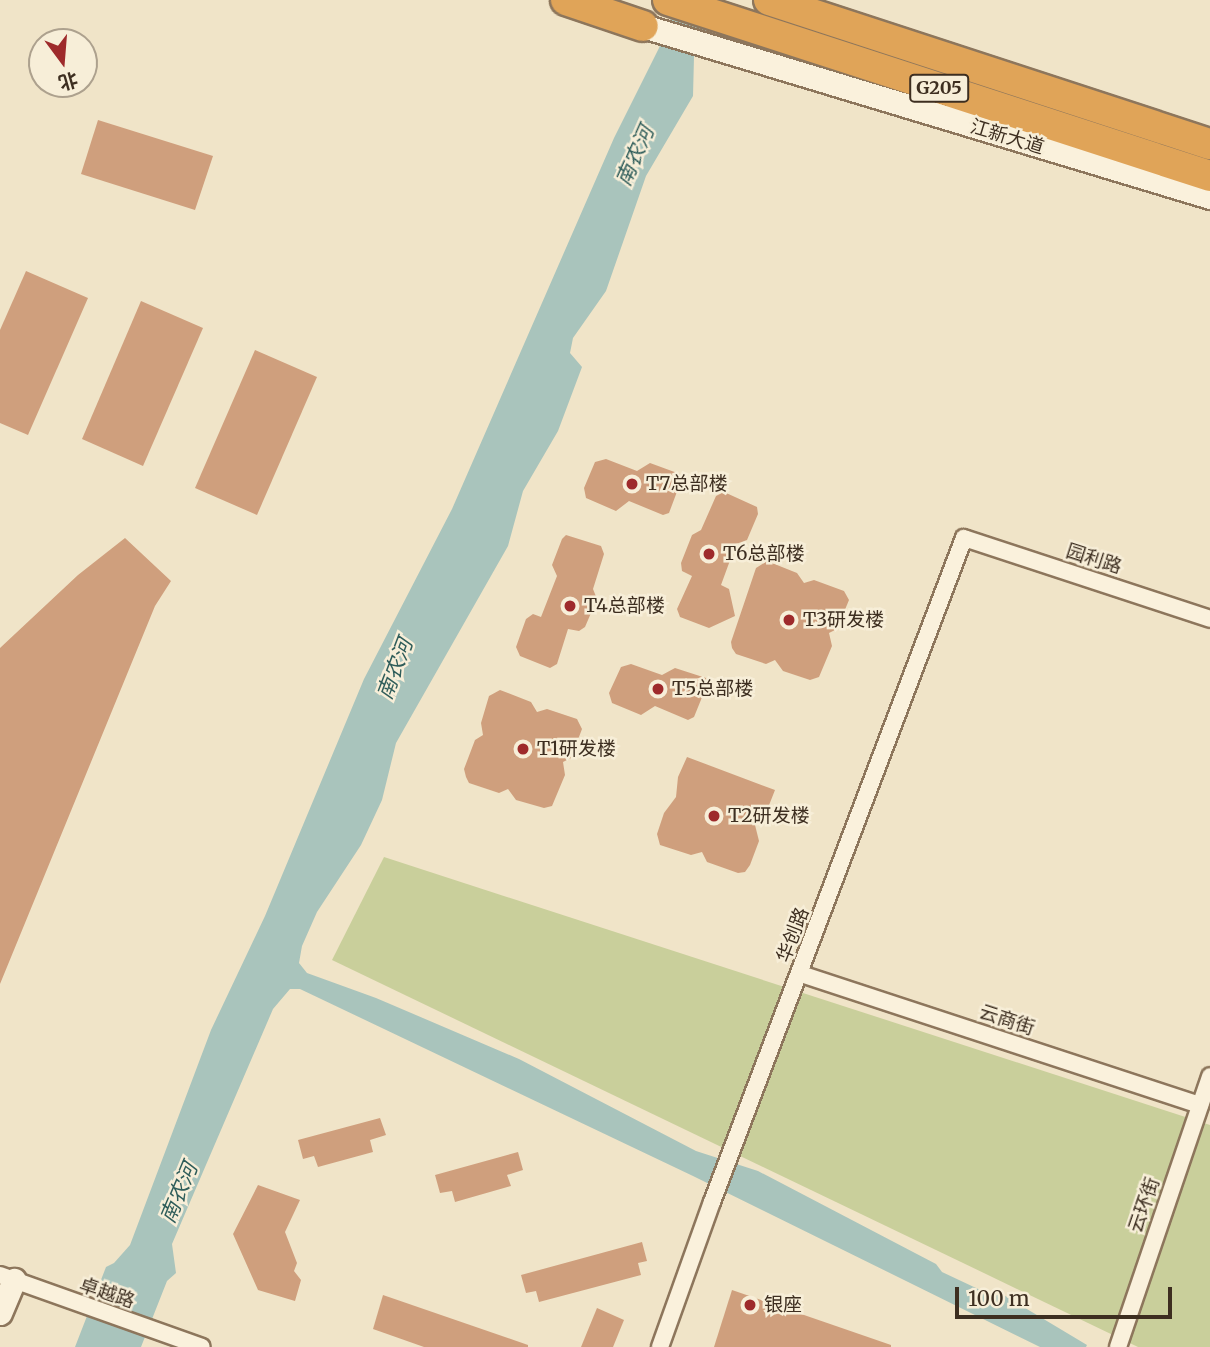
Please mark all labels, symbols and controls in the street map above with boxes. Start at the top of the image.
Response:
north arrow [28,28,98,98]
text: 北 [56,67,81,95]
road number: G205 [908,74,970,102]
street label: 江新大道 [967,115,1047,159]
water label: 南农河 [611,122,659,190]
place label: T7总部楼 [646,473,727,495]
marker: T7总部楼 [624,476,640,492]
street label: 园利路 [1063,539,1125,579]
place label: T6总部楼 [723,543,804,565]
marker: T6总部楼 [701,546,717,562]
place label: T4总部楼 [584,595,665,617]
marker: T4总部楼 [562,598,578,614]
place label: T3研发楼 [803,609,884,631]
marker: T3研发楼 [781,612,797,628]
water label: 南农河 [372,635,418,703]
place label: T5总部楼 [672,678,753,700]
marker: T5总部楼 [650,681,666,697]
place label: T1研发楼 [537,738,616,760]
marker: T1研发楼 [515,741,531,757]
place label: T2研发楼 [728,805,810,827]
marker: T2研发楼 [706,808,722,824]
street label: 华创路 [772,904,814,966]
street label: 云商街 [976,1000,1038,1040]
water label: 南农河 [155,1159,203,1227]
street label: 云环街 [1124,1174,1164,1236]
street label: 卓越路 [76,1273,138,1313]
scale bar [958,1274,1175,1318]
text: 100 m [968,1285,1030,1312]
place label: 银座 [764,1294,802,1316]
marker: 银座 [742,1297,758,1313]

